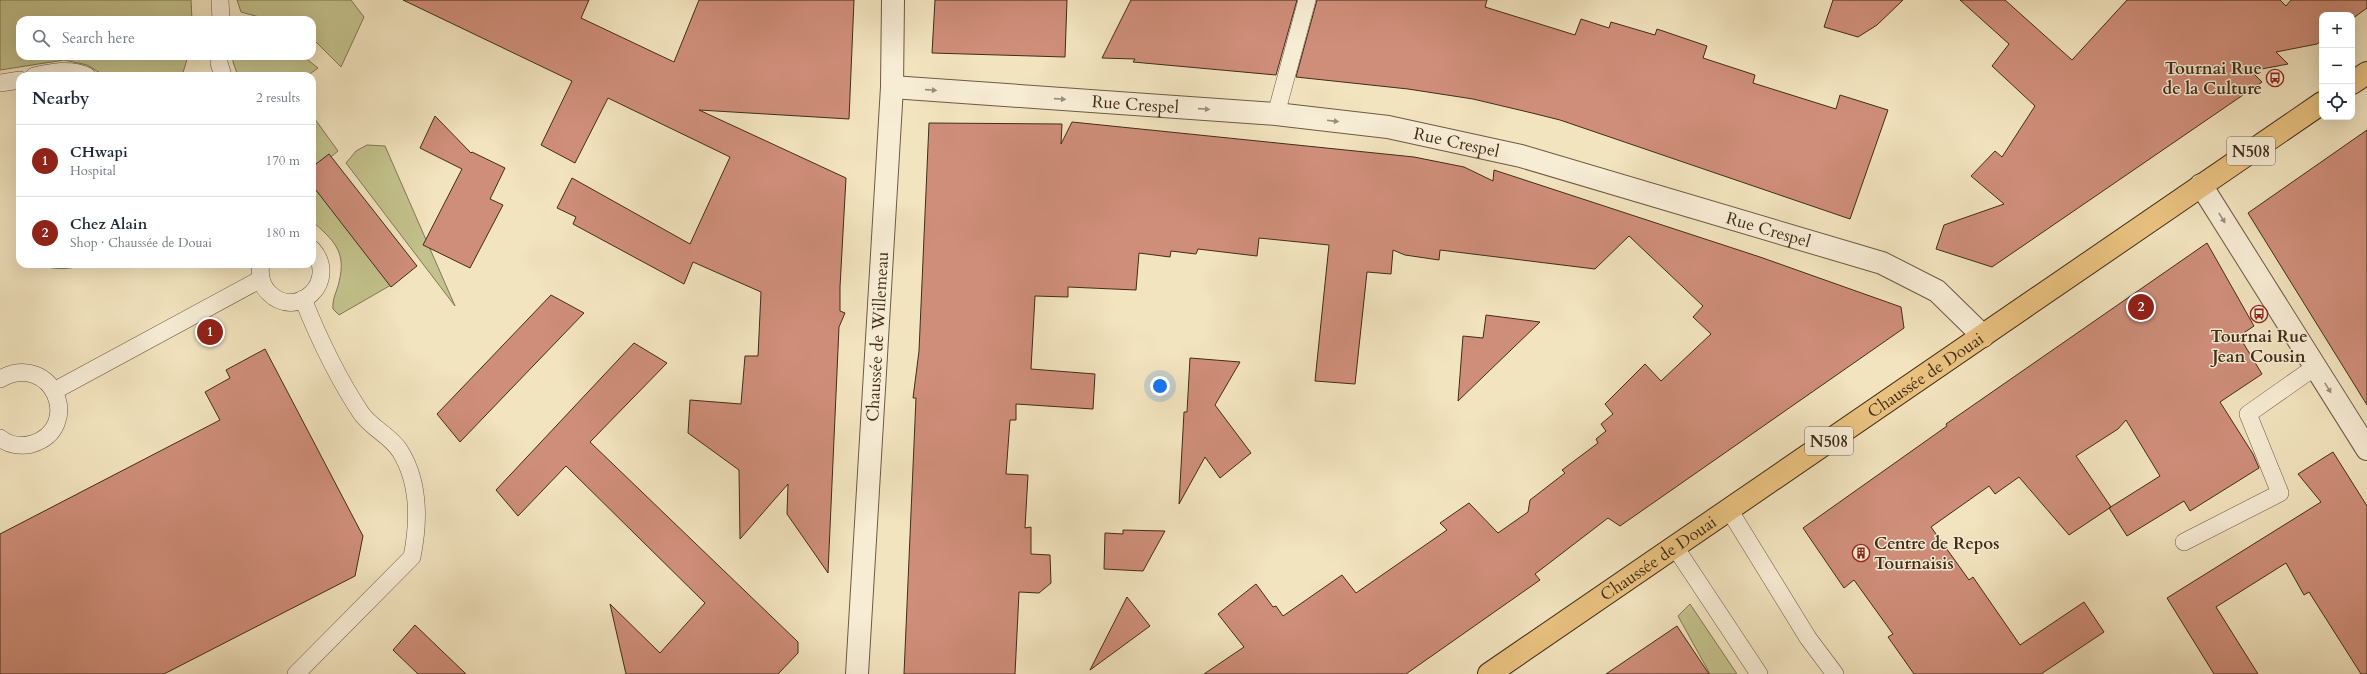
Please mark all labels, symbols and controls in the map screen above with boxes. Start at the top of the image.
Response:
map controls [2319,12,2355,120]
button: + [2319,12,2355,48]
search box [16,16,316,60]
icon: search [30,27,52,49]
text: Search here [62,28,135,48]
button: − [2319,48,2355,84]
place label: Tournai Rue de la Culture [2162,57,2262,100]
bus stop icon: Tournai Rue de la Culture [2265,68,2285,88]
button: locate [2319,84,2355,120]
one-way arrow [925,86,937,93]
text: Nearby [32,87,89,110]
text: 2 results [256,89,300,107]
street label: Rue Crespel [1091,90,1180,119]
one-way arrow [1054,95,1066,102]
one-way arrow [1198,105,1210,112]
one-way arrow [1327,117,1340,124]
street label: Rue Crespel [1412,122,1502,163]
road number: N508 [2227,137,2275,165]
text: CHwapi [70,142,128,162]
text: 1 [42,152,48,170]
text: 170 m [266,152,300,170]
text: Hospital [70,162,116,180]
street label: Rue Crespel [1723,206,1814,253]
one-way arrow [2218,213,2226,223]
text: Chez Alain [70,214,147,234]
text: 2 [42,224,48,242]
text: 180 m [266,224,300,242]
text: Shop · Chaussée de Douai [70,234,212,252]
street label: Chaussée de Willemeau [861,251,894,422]
pin: 2 [2128,292,2154,322]
bus stop icon: Tournai Rue Jean Cousin [2249,304,2269,324]
pin: 1 [197,317,223,347]
place label: Tournai Rue Jean Cousin [2209,325,2308,368]
street label: Chaussée de Douai [1863,327,1989,423]
your location [1150,376,1170,396]
one-way arrow [2325,382,2332,394]
road number: N508 [1805,427,1853,455]
street label: Chaussée de Douai [1596,510,1721,607]
place label: Centre de Repos Tournaisis [1874,532,2000,575]
building icon: Centre de Repos Tournaisis [1851,543,1871,563]

